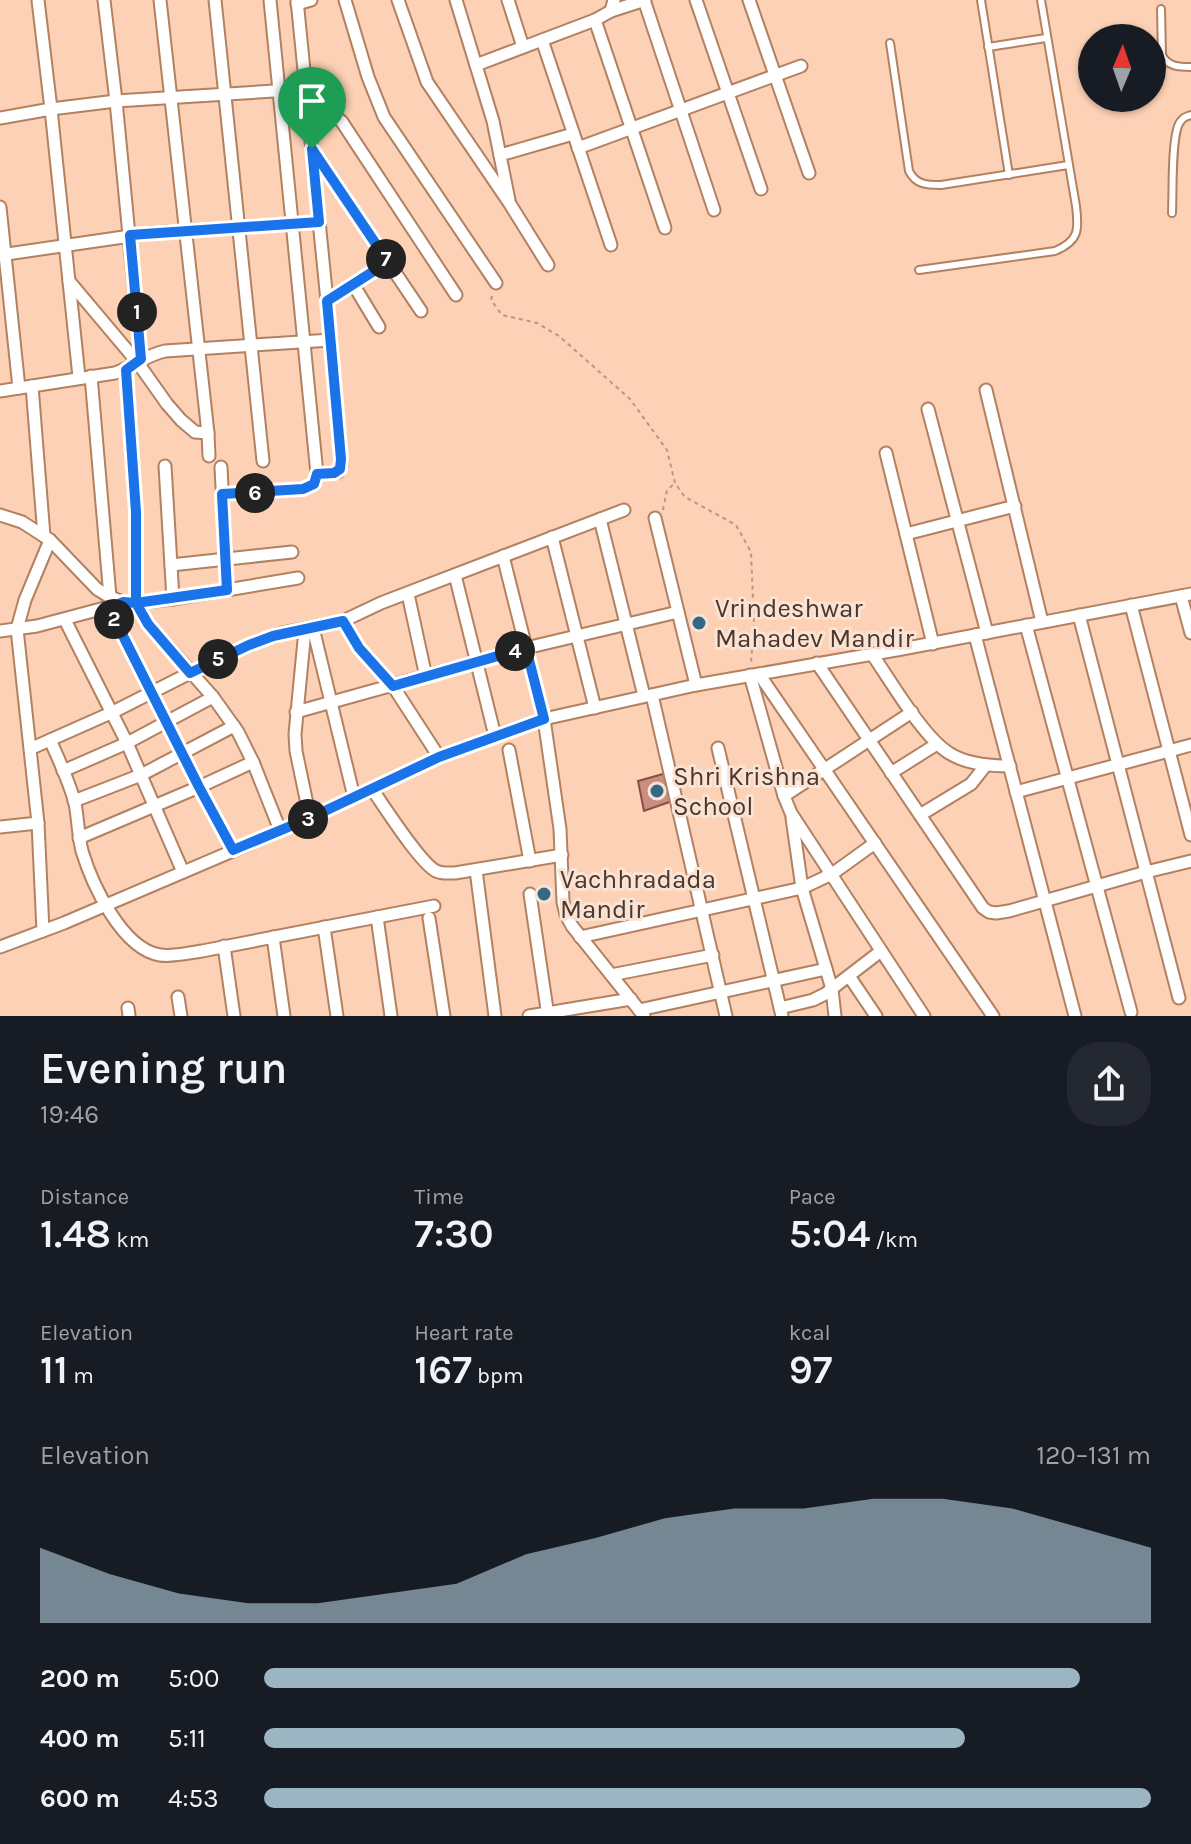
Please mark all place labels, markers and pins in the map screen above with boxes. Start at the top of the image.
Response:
pin [278,67,346,149]
pin: 7 [366,239,406,279]
pin: 1 [117,292,157,332]
pin: 6 [235,473,275,513]
place label: Vrindeshwar Mahadev Mandir [715,593,915,654]
pin: 2 [94,599,134,639]
marker: Vrindeshwar Mahadev Mandir [690,614,708,632]
pin: 4 [495,631,535,671]
pin: 5 [198,639,238,679]
place label: Shri Krishna School [673,761,820,822]
marker: Shri Krishna School [648,782,666,800]
pin: 3 [288,799,328,839]
place label: Vachhradada Mandir [560,864,716,925]
marker: Vachhradada Mandir [535,885,553,903]

